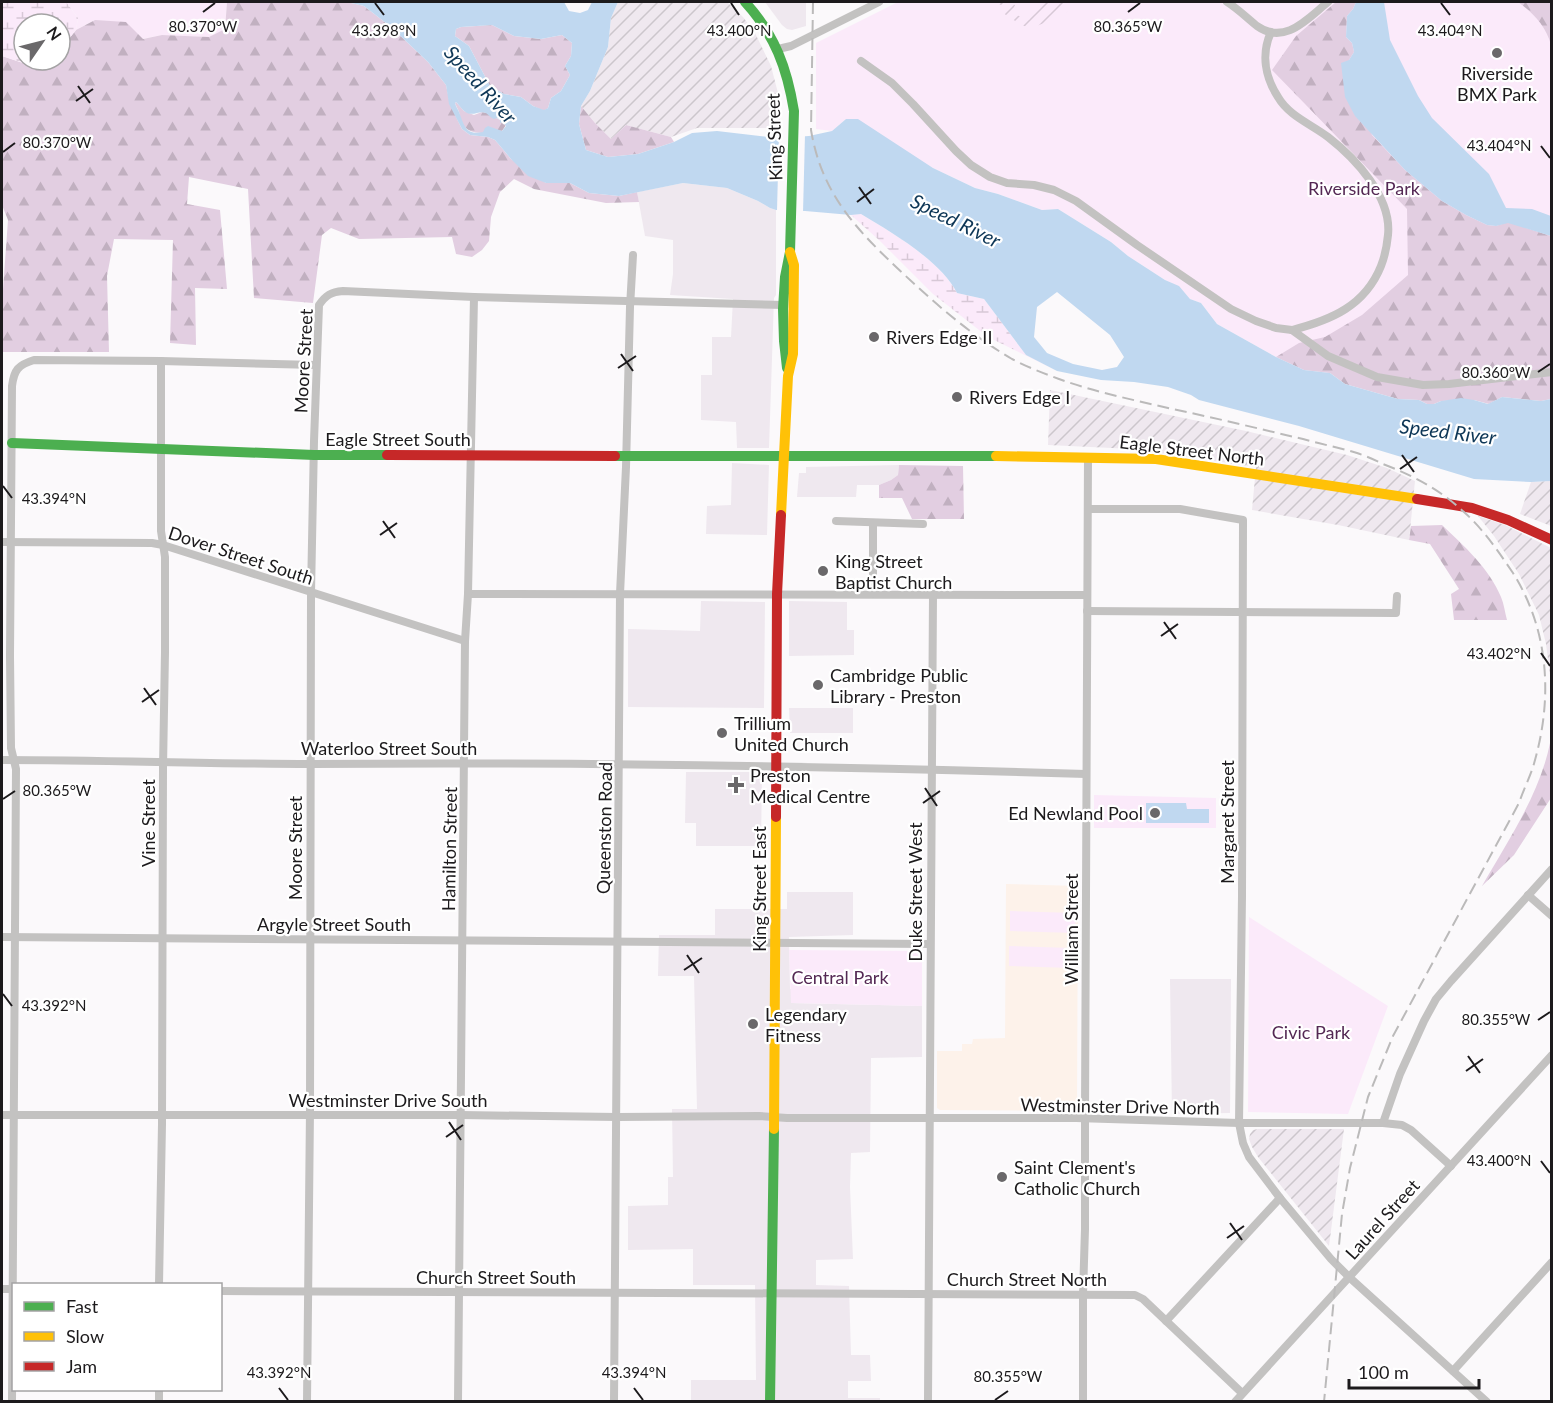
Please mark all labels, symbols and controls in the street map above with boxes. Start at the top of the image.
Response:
north arrow [12,12,72,72]
text: 80.370°W [169,17,238,35]
text: 80.365°W [1094,17,1163,35]
text: 43.398°N [352,21,416,39]
text: 43.400°N [707,21,771,39]
text: 43.404°N [1418,21,1482,39]
text: N [43,23,66,44]
water label: Speed River [440,40,523,129]
marker: Riverside BMX Park [1490,46,1504,60]
place label: Riverside BMX Park [1457,62,1538,105]
street label: King Street [761,92,787,181]
text: 80.370°W [23,133,92,151]
text: 43.404°N [1467,136,1531,154]
park label: Riverside Park [1308,177,1421,199]
water label: Speed River [907,188,1006,253]
street label: Moore Street [289,308,317,414]
place label: Rivers Edge II [886,326,992,348]
marker: Rivers Edge II [867,330,881,344]
text: 80.360°W [1462,363,1531,381]
place label: Rivers Edge I [969,386,1070,408]
marker: Rivers Edge I [950,390,964,404]
water label: Speed River [1399,413,1499,449]
street label: Eagle Street South [325,428,471,450]
street label: Eagle Street North [1118,430,1266,470]
text: 43.394°N [22,489,86,507]
street label: Dover Street South [166,521,316,589]
place label: King Street Baptist Church [835,550,952,593]
marker: King Street Baptist Church [816,564,830,578]
text: 43.402°N [1467,644,1531,662]
place label: Cambridge Public Library - Preston [830,664,969,707]
marker: Cambridge Public Library - Preston [811,678,825,692]
place label: Trillium United Church [734,712,849,755]
marker: Trillium United Church [715,726,729,740]
street label: Waterloo Street South [301,737,477,759]
street label: Margaret Street [1216,759,1238,884]
street label: Queenston Road [592,762,616,894]
place label: Preston Medical Centre [750,764,870,807]
marker: Preston Medical Centre [727,776,745,794]
street label: Vine Street [137,778,159,867]
text: 80.365°W [23,781,92,799]
street label: Hamilton Street [437,786,461,911]
street label: Moore Street [284,795,306,900]
place label: Ed Newland Pool [1008,802,1143,824]
marker: Ed Newland Pool [1148,806,1162,820]
street label: Duke Street West [904,822,926,962]
street label: King Street East [748,826,770,952]
street label: William Street [1060,873,1082,985]
street label: Argyle Street South [257,913,411,935]
park label: Central Park [791,966,889,988]
text: 43.392°N [22,996,86,1014]
place label: Legendary Fitness [765,1003,847,1046]
text: 80.355°W [1462,1010,1531,1028]
marker: Legendary Fitness [746,1017,760,1031]
park label: Civic Park [1272,1021,1351,1043]
street label: Westminster Drive South [288,1089,488,1111]
street label: Westminster Drive North [1020,1093,1220,1119]
text: 43.400°N [1467,1151,1531,1169]
place label: Saint Clement's Catholic Church [1014,1156,1140,1199]
marker: Saint Clement's Catholic Church [995,1170,1009,1184]
street label: Laurel Street [1340,1174,1424,1264]
street label: Church Street South [416,1266,576,1288]
street label: Church Street North [947,1268,1107,1290]
legend [12,1283,222,1391]
text: Fast [66,1295,99,1317]
text: Slow [66,1325,104,1347]
scale bar [1349,1352,1480,1390]
text: Jam [66,1355,97,1377]
text: 100 m [1358,1361,1409,1383]
text: 43.392°N [247,1363,311,1381]
text: 43.394°N [602,1363,666,1381]
text: 80.355°W [974,1367,1043,1385]

